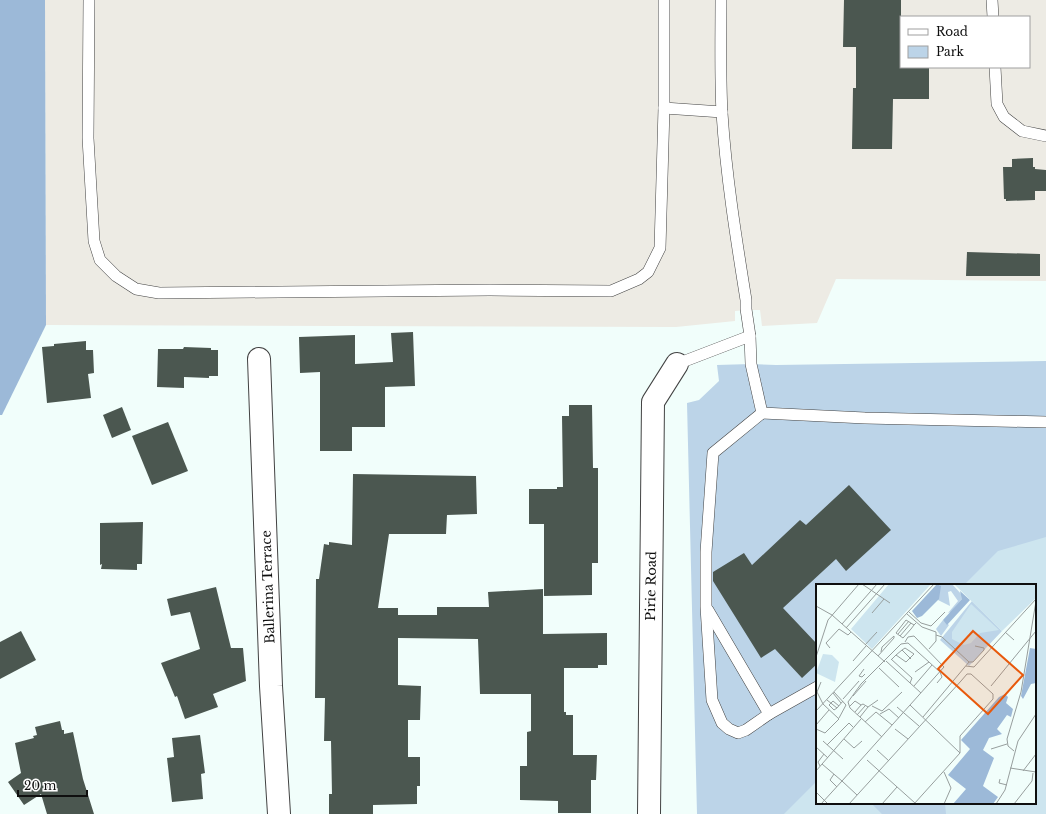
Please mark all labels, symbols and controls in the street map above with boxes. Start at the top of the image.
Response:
legend [900,16,1030,68]
text: Road [936,24,968,39]
text: Park [936,44,964,59]
street label: Ballerina Terrace [258,530,278,644]
street label: Pirie Road [642,551,660,621]
inset map [816,584,1036,804]
scale bar [18,772,87,798]
text: 20 m [24,778,56,793]

